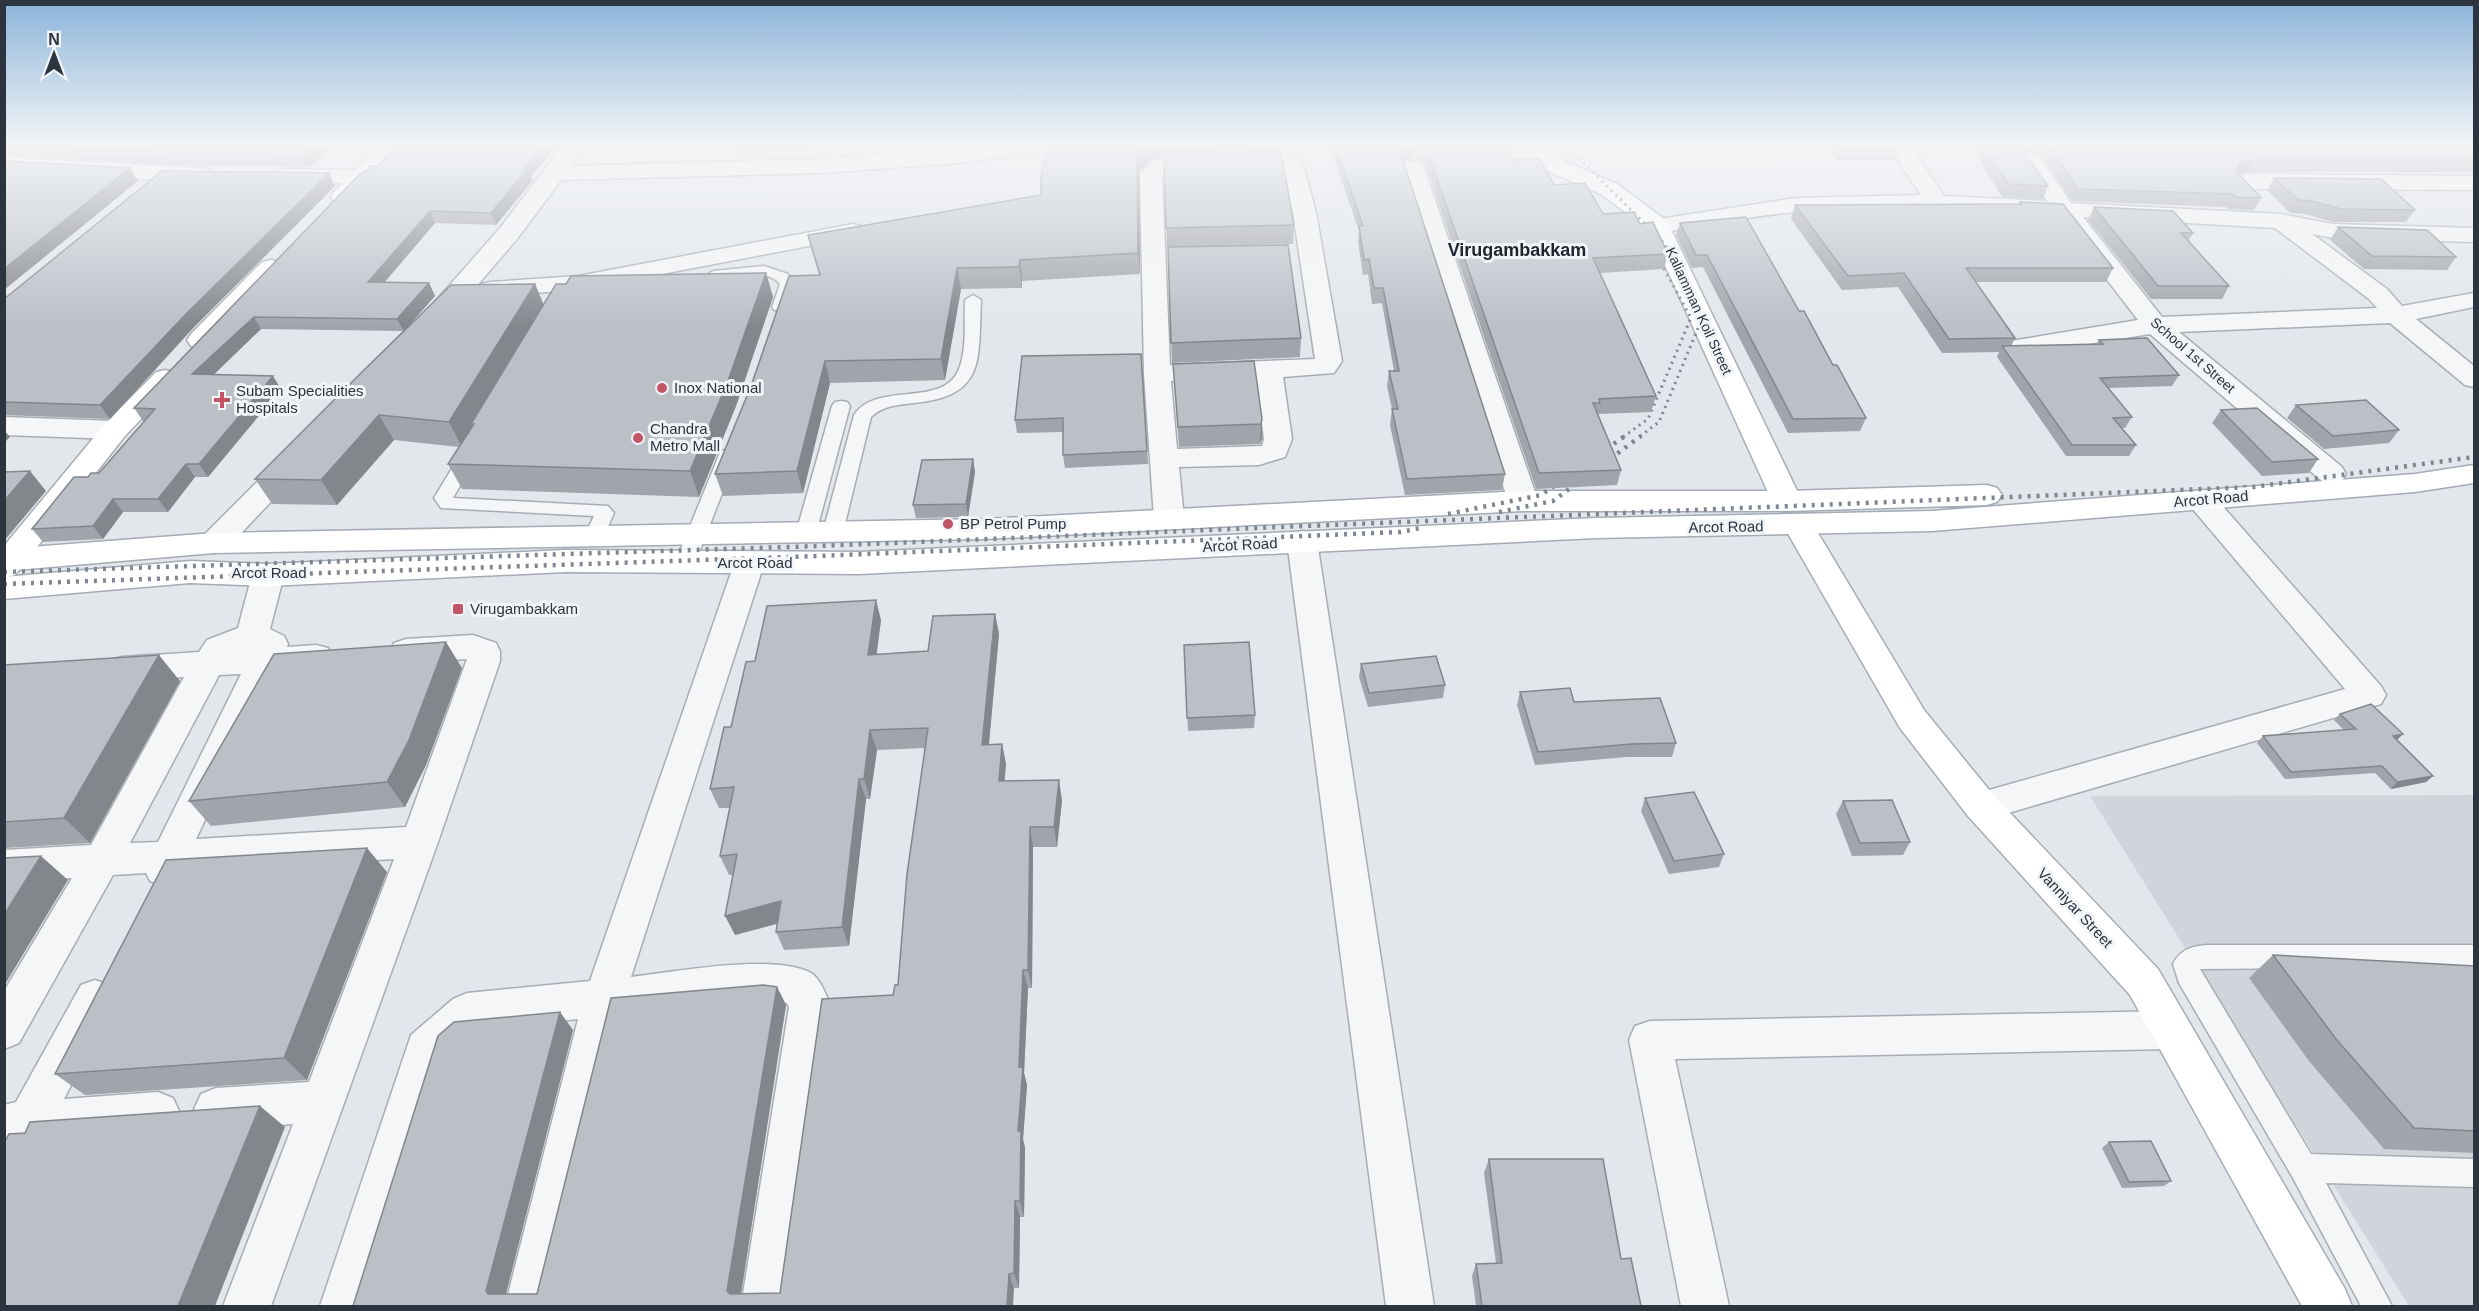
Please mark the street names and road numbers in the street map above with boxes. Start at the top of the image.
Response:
street label: Kaliamman Koil Street [1662,245,1736,377]
street label: School 1st Street [2148,314,2239,396]
street label: Arcot Road [2173,487,2249,510]
street label: Arcot Road [1688,517,1764,536]
street label: Arcot Road [1202,534,1278,555]
street label: Arcot Road [717,554,793,571]
street label: Arcot Road [231,564,307,581]
street label: Vanniyar Street [2034,864,2117,951]

